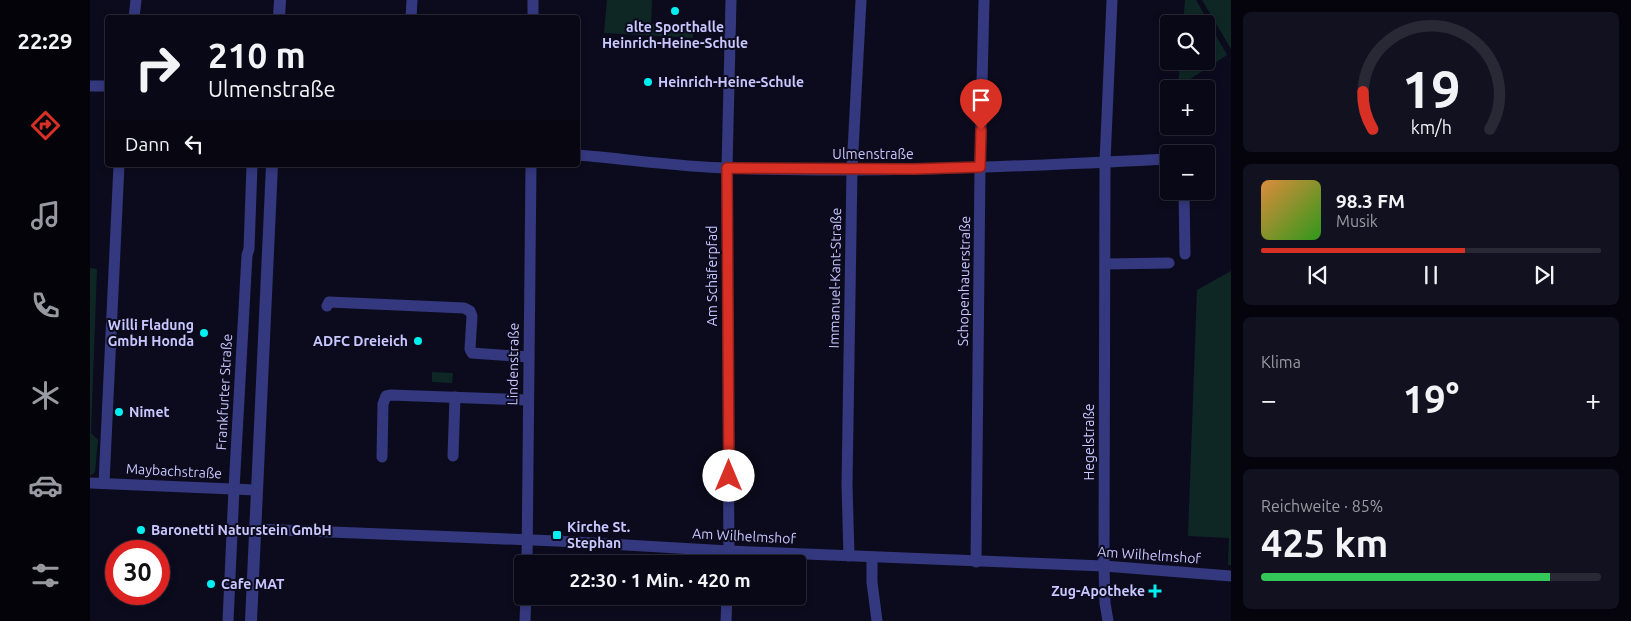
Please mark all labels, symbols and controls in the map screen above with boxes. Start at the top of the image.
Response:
marker: alte Sporthalle Heinrich-Heine-Schule [669,5,681,17]
map controls [1160,15,1215,200]
button: search [1160,15,1215,70]
place label: alte Sporthalle Heinrich-Heine-Schule [602,19,748,51]
text: 22:29 [17,28,73,53]
icon: right [125,35,190,100]
text: 210 m [208,35,306,75]
text: 19 [1402,60,1460,118]
place label: Heinrich-Heine-Schule [658,74,804,90]
text: Ulmenstraße [208,76,336,101]
marker: Heinrich-Heine-Schule [642,76,654,88]
pin [960,79,1002,130]
button: + [1160,80,1215,135]
icon: arrive [967,86,995,114]
icon: directions [28,108,63,143]
text: km/h [1410,117,1452,137]
icon: left [180,130,208,158]
text: Dann [125,133,170,155]
button: − [1160,145,1215,200]
street label: Ulmenstraße [832,146,914,162]
text: 98.3 FM [1336,190,1405,212]
icon: music [28,198,63,233]
street label: Immanuel-Kant-Straße [826,207,844,349]
text: Musik [1336,212,1378,230]
street label: Schopenhauerstraße [955,216,973,346]
street label: Am Schäferpfad [704,226,720,326]
icon: previous [1304,261,1332,289]
icon: pause [1417,261,1445,289]
icon: next [1530,261,1558,289]
icon: phone [28,288,63,323]
place label: Willi Fladung GmbH Honda [108,317,194,349]
street label: Lindenstraße [504,323,522,405]
marker: Willi Fladung GmbH Honda [198,327,210,339]
street label: Frankfurter Straße [213,333,235,451]
place label: ADFC Dreieich [313,333,408,349]
marker: ADFC Dreieich [412,335,424,347]
text: Klima [1261,353,1301,371]
icon: climate [28,378,63,413]
text: 19° [1403,378,1459,420]
text: − [1261,384,1277,415]
text: + [1585,384,1601,415]
street label: Hegelstraße [1081,403,1097,481]
place label: Nimet [129,404,170,420]
marker: Nimet [113,406,125,418]
position arrow [702,449,754,501]
street label: Maybachstraße [126,460,222,482]
icon: car [28,468,63,503]
text: Reichweite · 85% [1261,497,1383,515]
place label: Kirche St. Stephan [567,519,630,551]
place label: Baronetti Naturstein GmbH [151,522,332,538]
text: 425 km [1261,522,1388,564]
marker: Baronetti Naturstein GmbH [135,524,147,536]
street label: Am Wilhelmshof [692,525,797,547]
marker: Kirche St. Stephan [551,529,563,541]
speed limit sign: 30 [105,540,170,605]
street label: Am Wilhelmshof [1097,543,1202,567]
icon: filters [28,558,63,593]
text: 22:30 · 1 Min. · 420 m [569,569,751,591]
place label: Cafe MAT [221,576,285,592]
marker: Cafe MAT [205,578,217,590]
place label: Zug-Apotheke [1051,583,1145,599]
marker: Zug-Apotheke [1149,585,1161,597]

